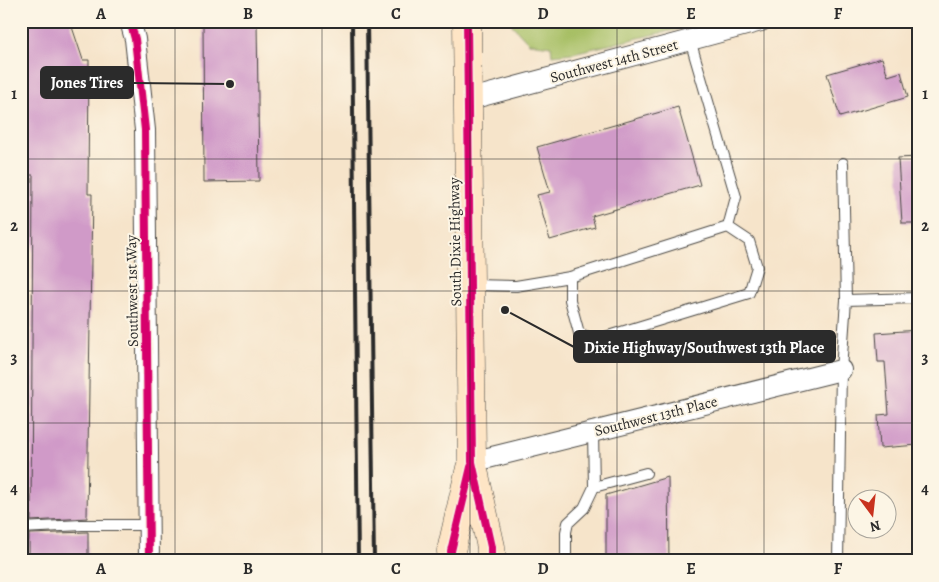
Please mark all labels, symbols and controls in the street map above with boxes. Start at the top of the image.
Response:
text: A [95,3,107,25]
text: B [243,3,253,25]
text: C [391,3,401,25]
text: D [537,3,549,25]
text: E [686,3,696,25]
text: F [834,3,843,25]
street label: Southwest 14th Street [548,34,680,88]
callout: Jones Tires [41,67,133,98]
text: Jones Tires [51,72,123,94]
text: 1 [11,83,17,105]
text: 1 [922,83,928,105]
street label: South Dixie Highway [444,177,466,307]
text: 2 [10,215,18,237]
text: 2 [921,215,929,237]
street label: Southwest 1st Way [121,234,143,347]
callout: Dixie Highway/Southwest 13th Place [574,331,835,362]
text: Dixie Highway/Southwest 13th Place [584,337,824,359]
text: 3 [11,347,18,369]
text: 3 [922,347,929,369]
street label: Southwest 13th Place [592,391,720,441]
text: 4 [10,478,18,500]
text: 4 [921,478,929,500]
north arrow [846,490,896,540]
text: N [868,516,883,537]
text: A [95,558,107,580]
text: B [243,558,253,580]
text: C [391,558,401,580]
text: D [537,558,549,580]
text: E [686,558,696,580]
text: F [834,558,843,580]

